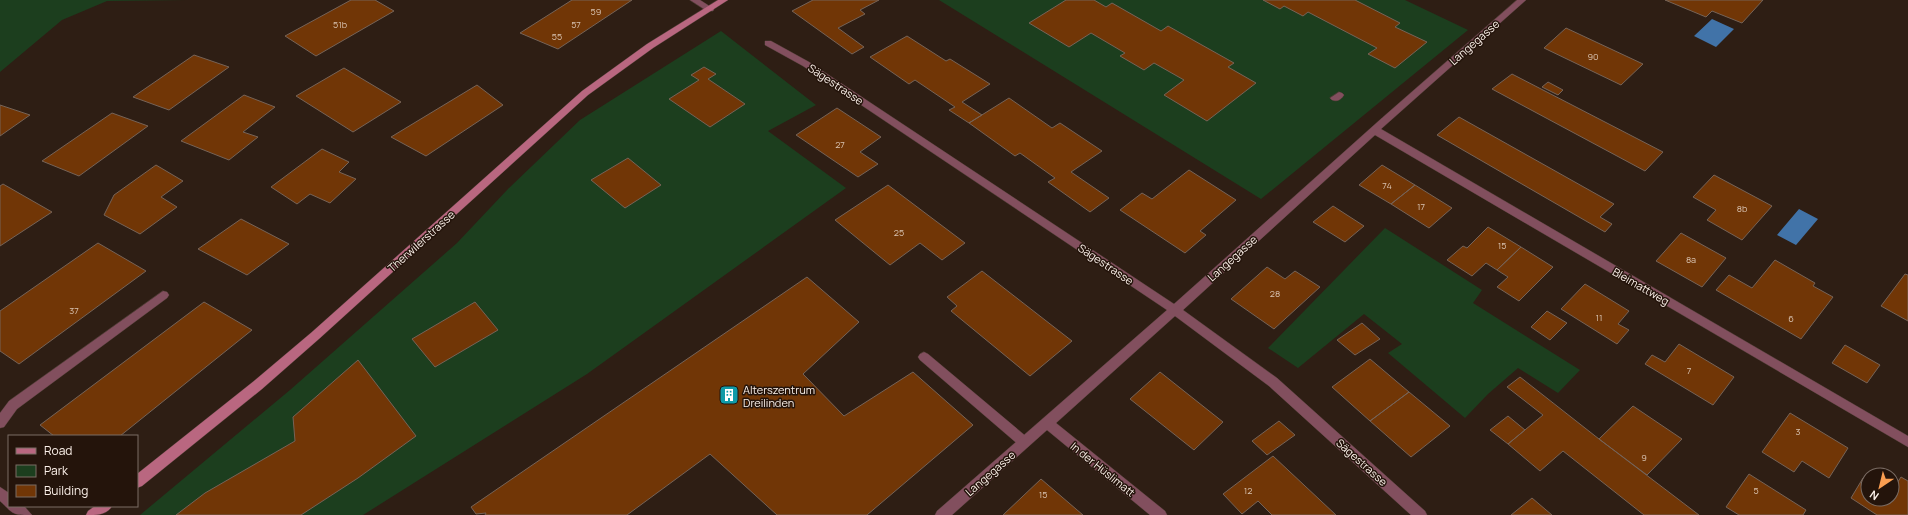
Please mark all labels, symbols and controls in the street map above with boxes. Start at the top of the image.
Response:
house number: 59 [591,5,601,18]
street label: Langegasse [1446,16,1503,68]
house number: 51b [333,18,347,31]
house number: 57 [571,18,581,31]
house number: 55 [552,30,562,43]
house number: 90 [1587,50,1599,63]
street label: Sägestrasse [805,60,867,108]
house number: 27 [835,138,845,151]
house number: 74 [1382,179,1392,192]
house number: 17 [1417,200,1425,213]
house number: 8b [1737,202,1747,215]
street label: Therwilerstrasse [384,207,458,275]
house number: 25 [894,226,904,239]
street label: Langegasse [1204,231,1260,284]
house number: 15 [1498,239,1506,252]
street label: Sägestrasse [1075,240,1137,288]
house number: 8a [1686,253,1696,266]
street label: Bleimattweg [1610,264,1672,308]
house number: 28 [1270,287,1280,300]
house number: 37 [69,304,79,317]
house number: 11 [1595,311,1603,324]
house number: 6 [1788,312,1794,325]
house number: 7 [1687,364,1692,377]
place label: Alterszentrum Dreilinden [743,382,815,410]
building icon: Alterszentrum Dreilinden [718,384,740,406]
house number: 3 [1796,425,1801,438]
legend [8,435,138,507]
street label: Sägestrasse [1333,435,1391,489]
street label: In der Hüslimatt [1068,438,1138,500]
text: Road [44,442,72,459]
street label: Langegasse [962,447,1019,499]
house number: 9 [1641,451,1647,464]
text: Park [44,462,69,479]
north arrow [1860,467,1900,507]
text: Building [44,482,88,499]
house number: 12 [1244,484,1252,497]
house number: 5 [1753,484,1759,497]
text: N [1866,487,1882,504]
house number: 15 [1039,488,1047,501]

